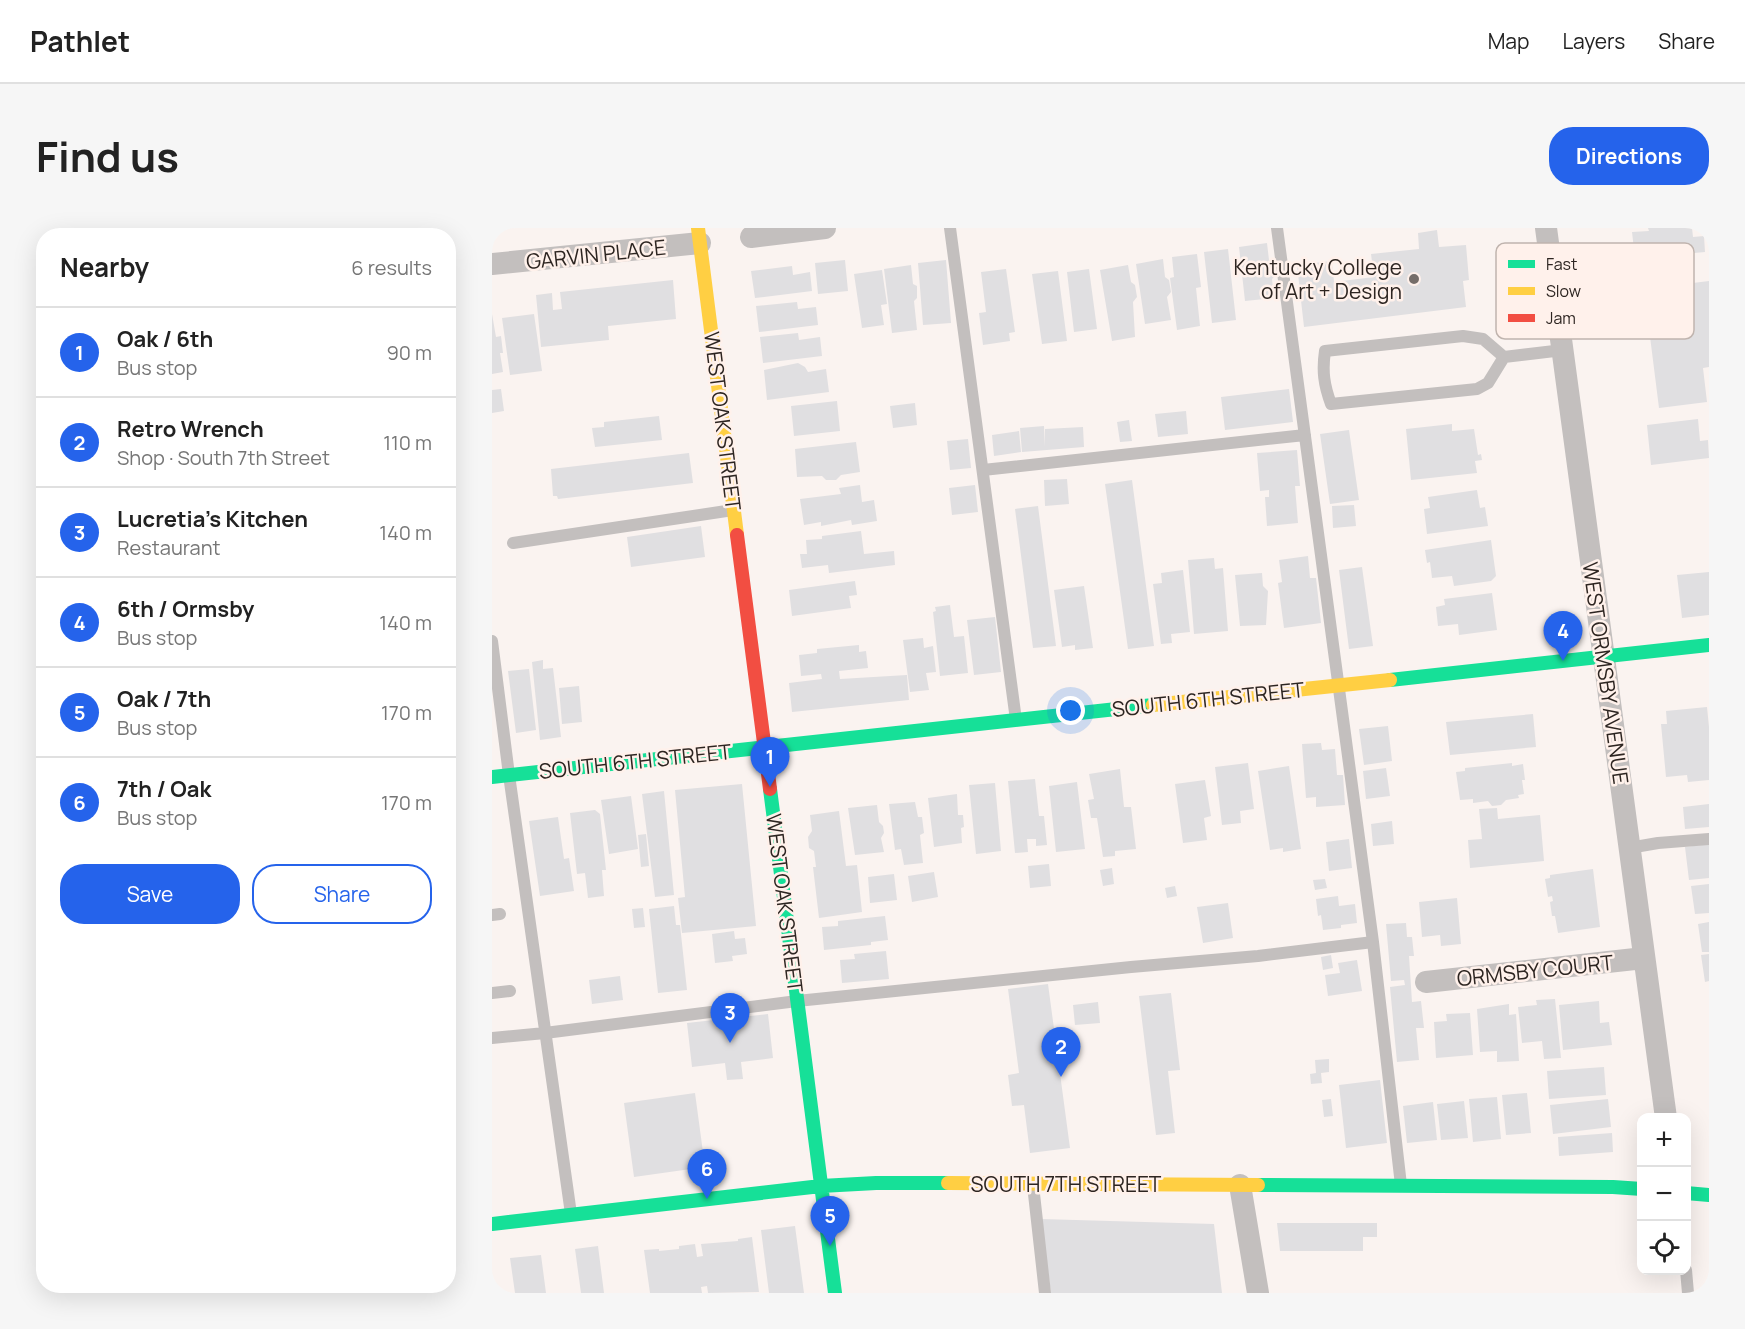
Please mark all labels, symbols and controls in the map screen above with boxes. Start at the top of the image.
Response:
text: Pathlet [30,22,130,60]
text: Map [1488,27,1529,55]
text: Layers [1562,27,1625,55]
text: Share [1658,27,1715,55]
text: Find us [36,127,179,185]
button: Directions [1549,127,1709,185]
street label: GARVIN PLACE [525,233,667,275]
legend [1496,243,1694,339]
text: Nearby [60,249,149,285]
place label: Kentucky College of Art + Design [1234,253,1402,305]
text: Fast [1546,253,1577,275]
text: 6 results [351,254,432,281]
marker: Kentucky College of Art + Design [1407,272,1421,286]
text: Slow [1546,280,1581,302]
text: Jam [1546,307,1576,329]
text: Oak / 6th [117,324,213,354]
street label: WEST OAK STREET [698,330,748,512]
text: 1 [75,339,84,366]
text: 90 m [386,339,432,366]
text: Bus stop [117,354,197,381]
text: Retro Wrench [117,414,264,444]
text: 2 [74,429,85,456]
text: 110 m [383,429,432,456]
text: Shop · South 7th Street [117,444,330,471]
text: Lucretia's Kitchen [117,504,308,534]
text: 3 [74,519,85,546]
text: 140 m [379,519,432,546]
text: Restaurant [117,534,221,561]
street label: WEST ORMSBY AVENUE [1577,560,1635,786]
text: 6th / Ormsby [117,594,254,624]
text: 4 [73,609,86,636]
text: 140 m [379,609,432,636]
pin: 4 [1544,612,1582,661]
text: Bus stop [117,624,197,651]
street label: SOUTH 6TH STREET [1110,675,1306,723]
text: Oak / 7th [117,684,211,714]
your location [1056,696,1085,725]
text: 5 [74,699,85,726]
text: 170 m [381,699,432,726]
text: Bus stop [117,714,197,741]
street label: SOUTH 6TH STREET [537,737,733,785]
pin: 1 [750,738,790,787]
text: 7th / Oak [117,774,211,804]
text: 6 [73,789,86,816]
text: 170 m [381,789,432,816]
text: Bus stop [117,804,197,831]
street label: WEST OAK STREET [760,812,810,994]
button: Save [60,864,240,924]
button: Share [252,864,432,924]
street label: ORMSBY COURT [1455,948,1615,992]
pin: 3 [710,994,750,1043]
pin: 2 [1042,1028,1080,1077]
map controls [1637,1113,1691,1275]
button: + [1637,1113,1691,1167]
pin: 6 [688,1150,726,1199]
button: − [1637,1167,1691,1221]
street label: SOUTH 7TH STREET [971,1170,1162,1198]
pin: 5 [810,1196,850,1246]
button: locate [1637,1221,1691,1275]

